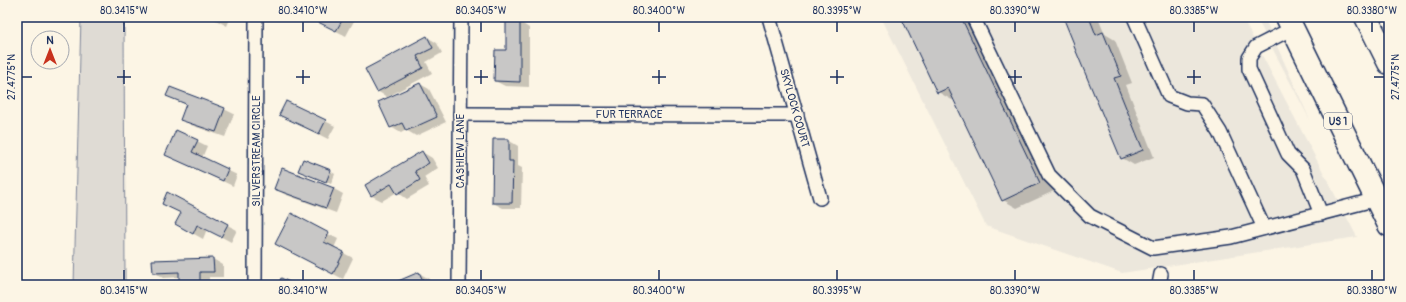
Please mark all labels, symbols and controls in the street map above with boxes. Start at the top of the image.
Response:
text: 80.3415°W [100,5,148,17]
text: 80.3410°W [278,5,328,17]
text: 80.3405°W [456,5,507,17]
text: 80.3400°W [633,5,685,17]
text: 80.3395°W [813,5,862,17]
text: 80.3390°W [990,5,1041,17]
text: 80.3385°W [1170,5,1219,17]
text: 80.3380°W [1347,5,1397,17]
north arrow [30,30,70,70]
text: N [46,34,54,47]
text: 27.4775°N [6,54,18,100]
text: 27.4775°N [1390,54,1402,100]
street label: SKYLOCK COURT [777,67,812,149]
street label: SILVERSTREAM CIRCLE [250,95,263,207]
street label: FUR TERRACE [596,108,663,121]
road number: US 1 [1324,113,1352,129]
street label: CASHIEW LANE [454,114,467,188]
text: 80.3415°W [100,285,148,297]
text: 80.3410°W [278,285,328,297]
text: 80.3405°W [456,285,507,297]
text: 80.3400°W [633,285,685,297]
text: 80.3395°W [813,285,862,297]
text: 80.3390°W [990,285,1041,297]
text: 80.3385°W [1170,285,1219,297]
text: 80.3380°W [1347,285,1397,297]

